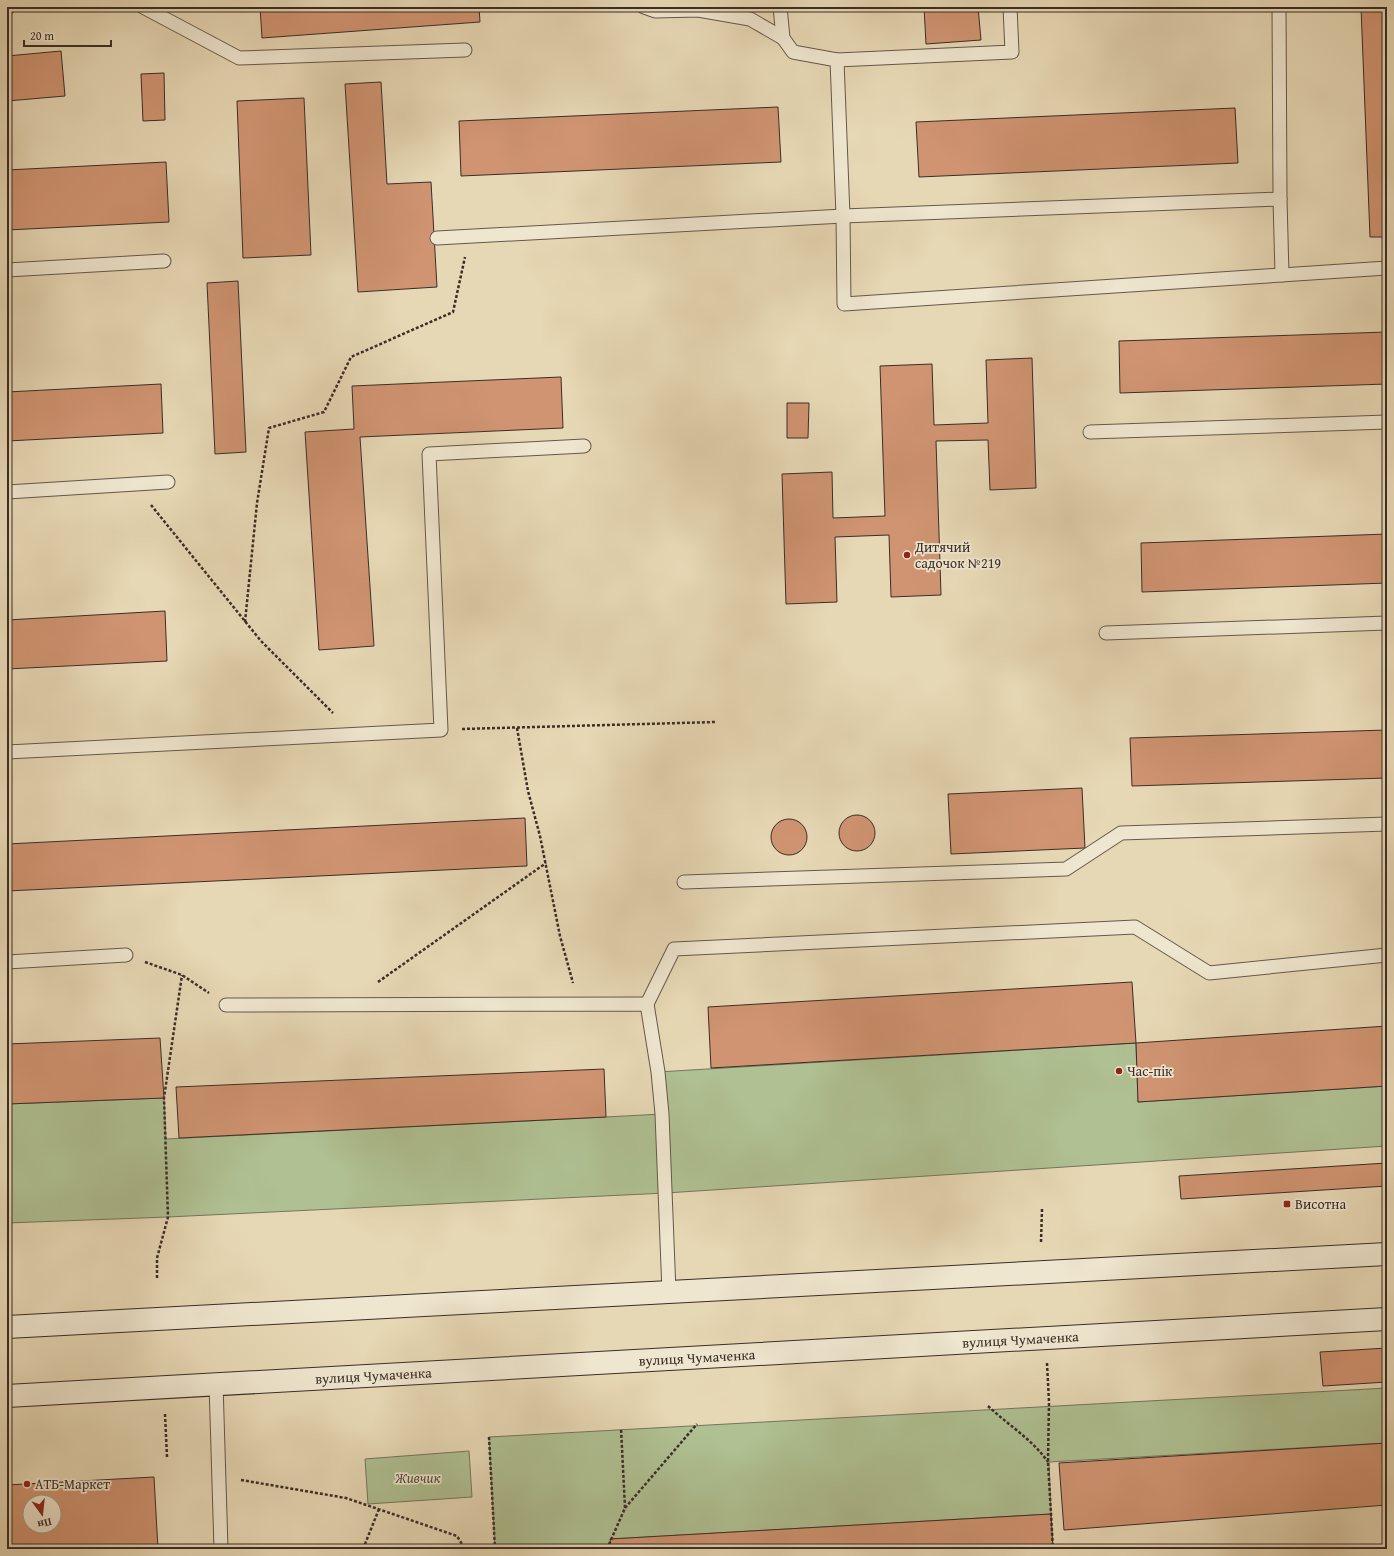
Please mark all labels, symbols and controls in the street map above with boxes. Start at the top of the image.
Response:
scale bar [24,22,111,48]
text: 20 m [30,27,54,44]
place label: Дитячий садочок №219 [914,537,1001,573]
marker: Дитячий садочок №219 [902,550,912,560]
place label: Час-пік [1127,1061,1173,1081]
marker: Час-пік [1114,1066,1124,1076]
place label: Висотна [1295,1194,1346,1214]
marker: Висотна [1282,1199,1292,1209]
street label: вулиця Чумаченка [962,1326,1080,1353]
street label: вулиця Чумаченка [638,1344,756,1371]
street label: вулиця Чумаченка [315,1362,433,1389]
park label: Живчик [394,1468,441,1488]
place label: АТБ-Маркет [35,1474,110,1494]
marker: АТБ-Маркет [22,1479,32,1489]
north arrow [22,1494,62,1534]
text: Пн [35,1514,53,1533]

